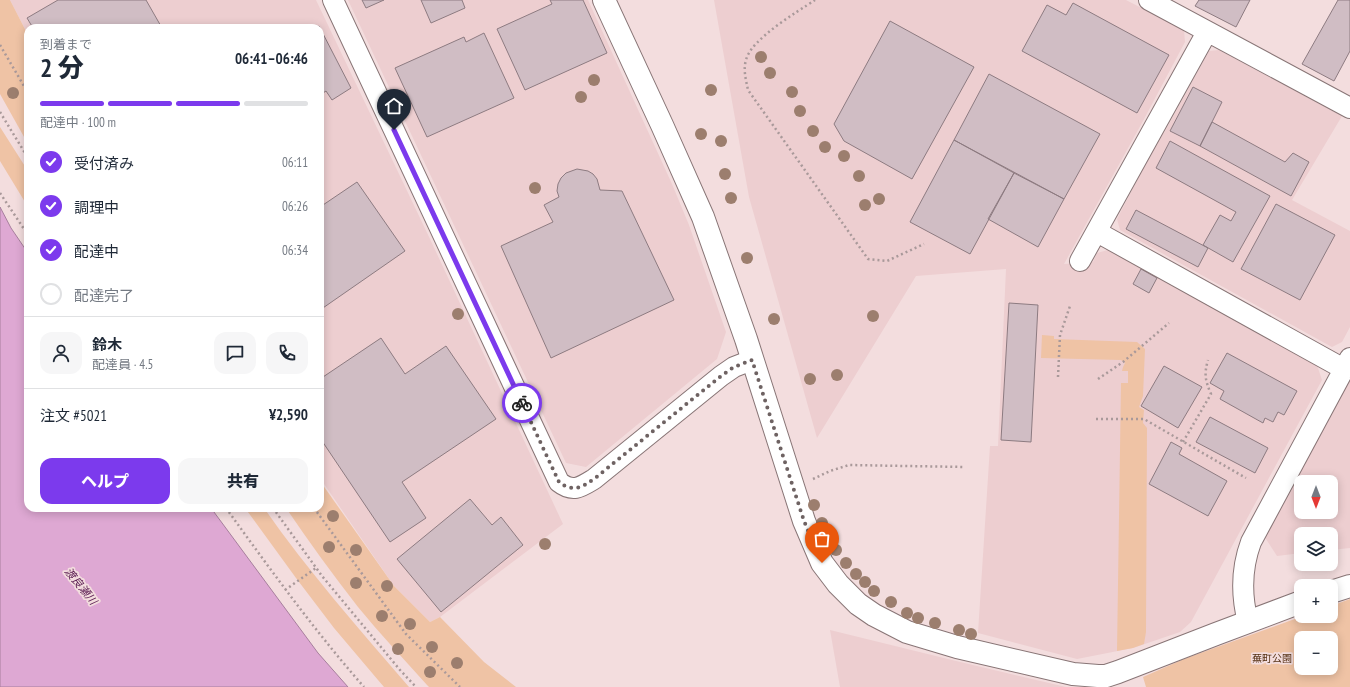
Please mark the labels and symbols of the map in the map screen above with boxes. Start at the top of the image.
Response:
pin [377,89,411,130]
courier [502,383,542,423]
north arrow [1294,475,1338,519]
pin [805,522,839,563]
water label: 渡良瀬川 [62,564,101,608]
park label: 蕪町公園 [1252,652,1292,665]

